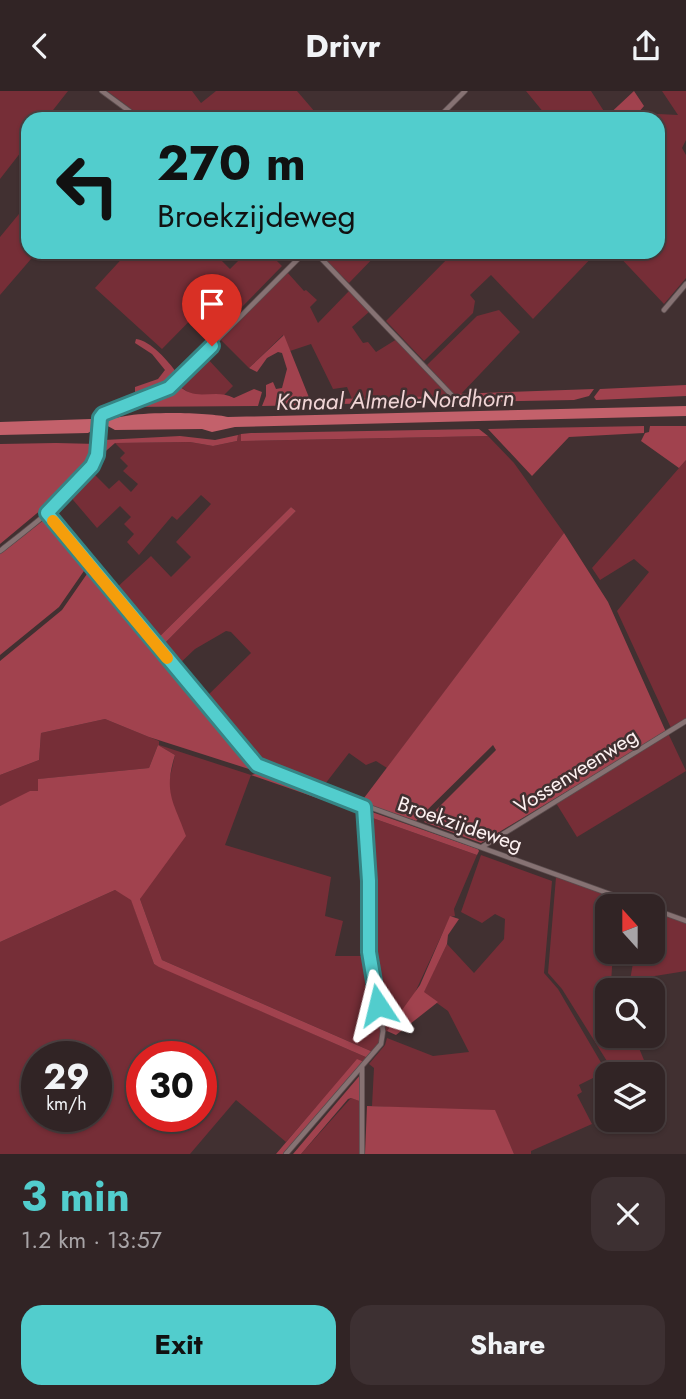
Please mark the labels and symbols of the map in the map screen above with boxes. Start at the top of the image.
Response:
pin [182,274,242,346]
water label: Kanaal Almelo-Nordhorn [276,381,514,419]
street label: Vossenveenweg [508,721,644,821]
street label: Broekzijdeweg [393,789,527,859]
north arrow [595,894,665,964]
position arrow [341,968,415,1042]
speed limit sign: 30 [126,1041,217,1132]

